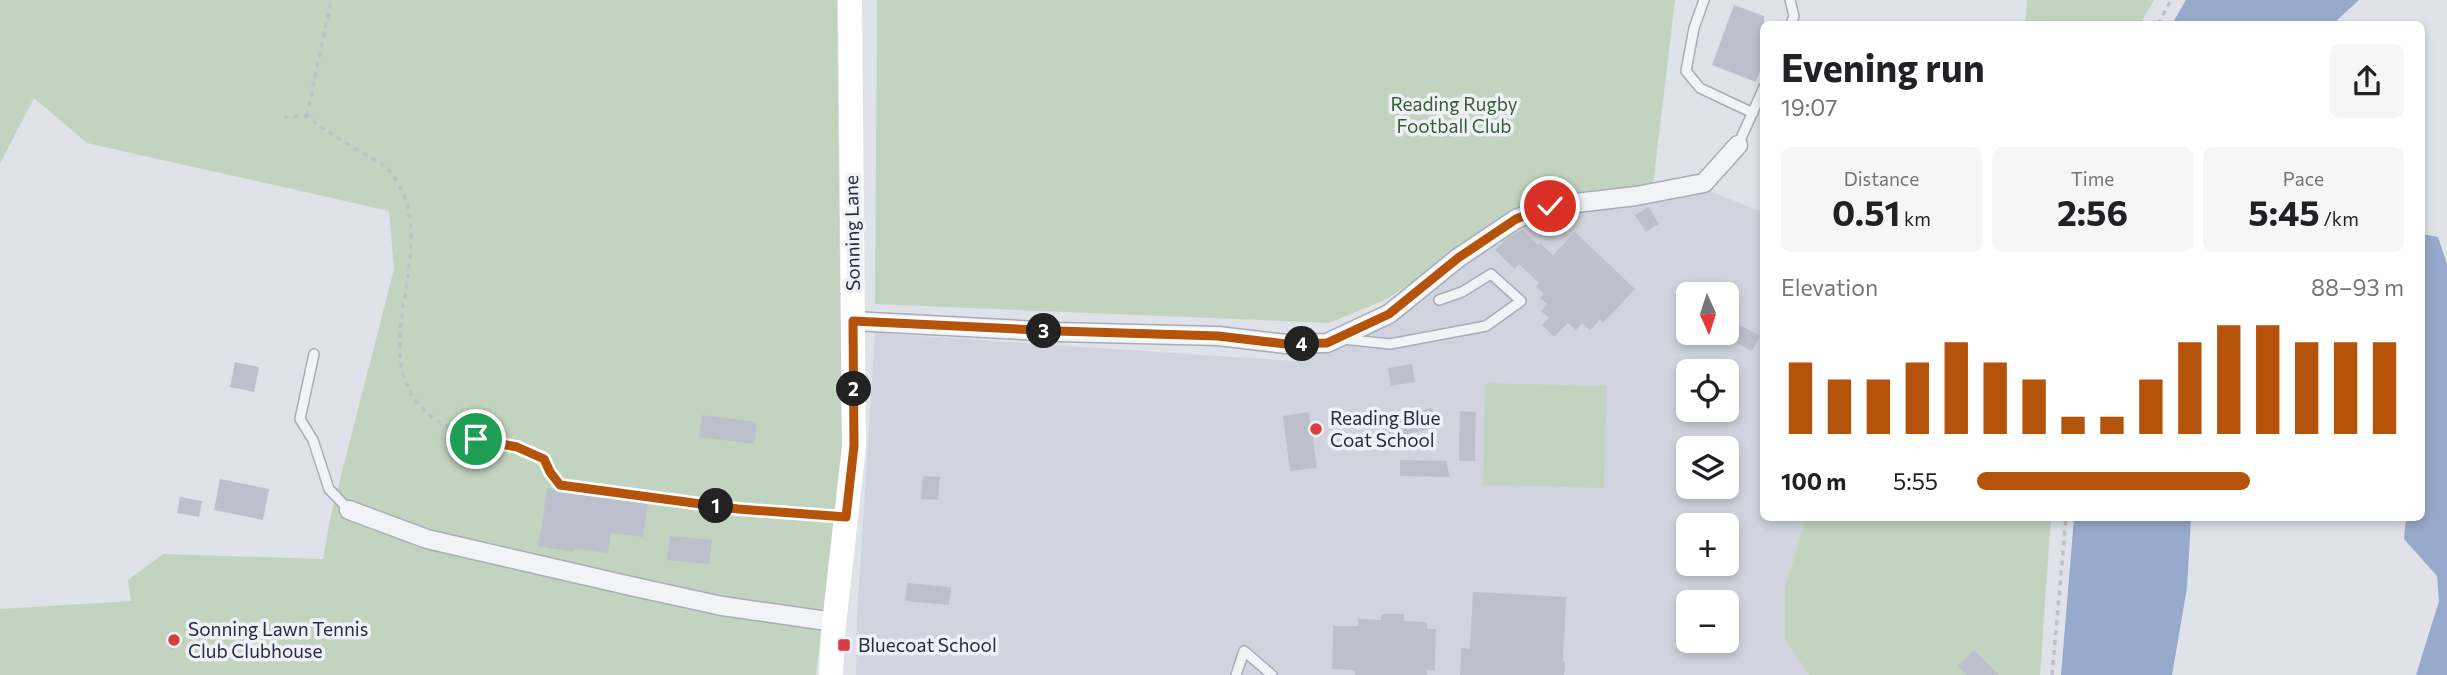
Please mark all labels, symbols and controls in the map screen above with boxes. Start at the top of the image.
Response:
text: Evening run [1781,43,1985,90]
button: share [2330,44,2404,118]
park label: Reading Rugby Football Club [1390,92,1518,137]
text: 19:07 [1781,93,1837,121]
text: Distance [1844,167,1919,190]
text: Time [2071,167,2114,190]
text: Pace [2283,167,2324,190]
street label: Sonning Lane [839,175,864,291]
pin [1520,176,1580,236]
icon: check [1531,187,1569,225]
text: 0.51 [1832,190,1900,233]
text: 2:56 [2057,190,2128,233]
text: 5:45 [2248,190,2320,233]
text: km [1900,207,1931,230]
text: /km [2320,207,2359,230]
text: Elevation [1781,273,1878,301]
text: 88–93 m [2311,273,2404,301]
north arrow [1676,282,1740,345]
map controls [1676,282,1739,653]
pin: 3 [1026,314,1062,348]
text: 3 [1038,319,1049,342]
pin: 4 [1284,326,1320,362]
text: 4 [1296,332,1307,355]
button: locate [1676,359,1739,422]
pin: 2 [836,372,872,406]
text: 2 [848,377,859,400]
place label: Reading Blue Coat School [1330,406,1440,451]
pin [446,409,506,469]
icon: arrive [457,420,495,458]
marker: Reading Blue Coat School [1308,421,1324,437]
button: layers [1676,436,1739,499]
text: 100 m [1781,467,1846,495]
text: 5:55 [1893,467,1938,495]
pin: 1 [698,489,734,524]
text: 1 [711,494,720,517]
button: + [1676,513,1739,576]
button: − [1676,590,1739,653]
place label: Sonning Lawn Tennis Club Clubhouse [188,617,368,662]
marker: Sonning Lawn Tennis Club Clubhouse [166,632,182,648]
place label: Bluecoat School [858,633,997,656]
marker: Bluecoat School [836,637,852,653]

